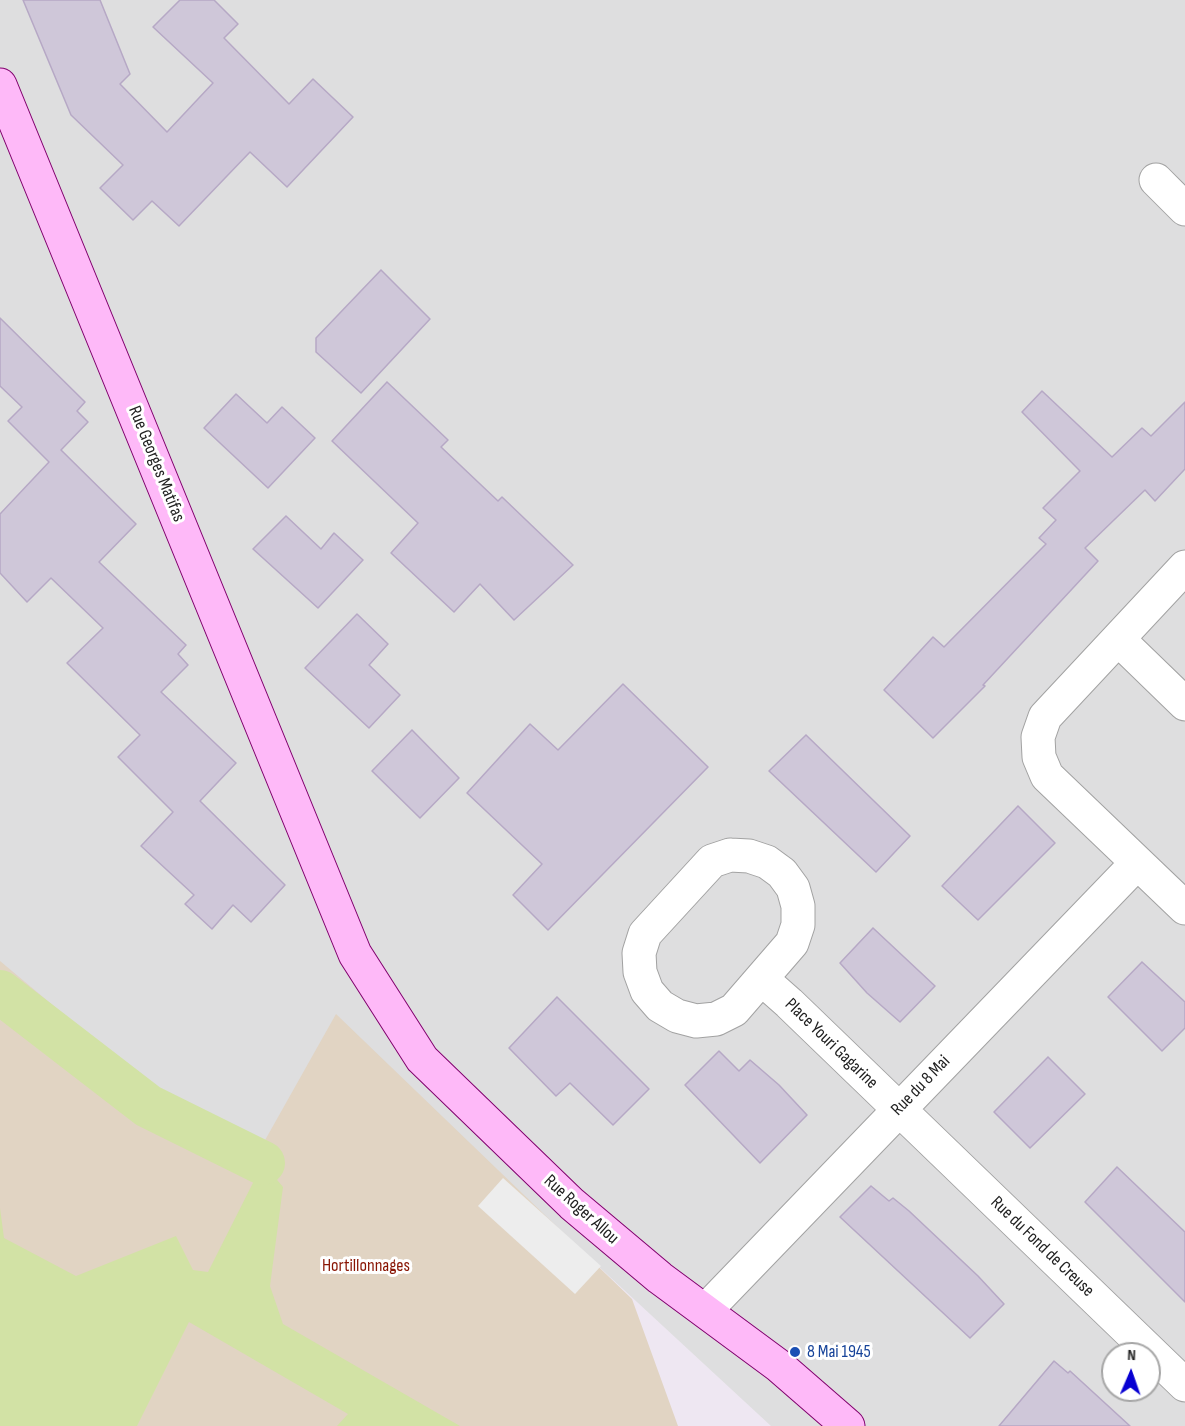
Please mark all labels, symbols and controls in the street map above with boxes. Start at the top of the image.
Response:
street label: Rue Georges Matifas [123,403,189,525]
street label: Place Youri Gagarine [780,994,882,1094]
street label: Rue du 8 Mai [887,1051,955,1121]
street label: Rue Roger Allou [539,1171,623,1249]
street label: Rue du Fond de Creuse [986,1192,1098,1302]
park label: Hortillonnages [322,1255,410,1277]
place label: 8 Mai 1945 [807,1341,871,1363]
north arrow [1101,1342,1161,1402]
marker: 8 Mai 1945 [788,1345,802,1359]
text: N [1127,1346,1136,1365]

